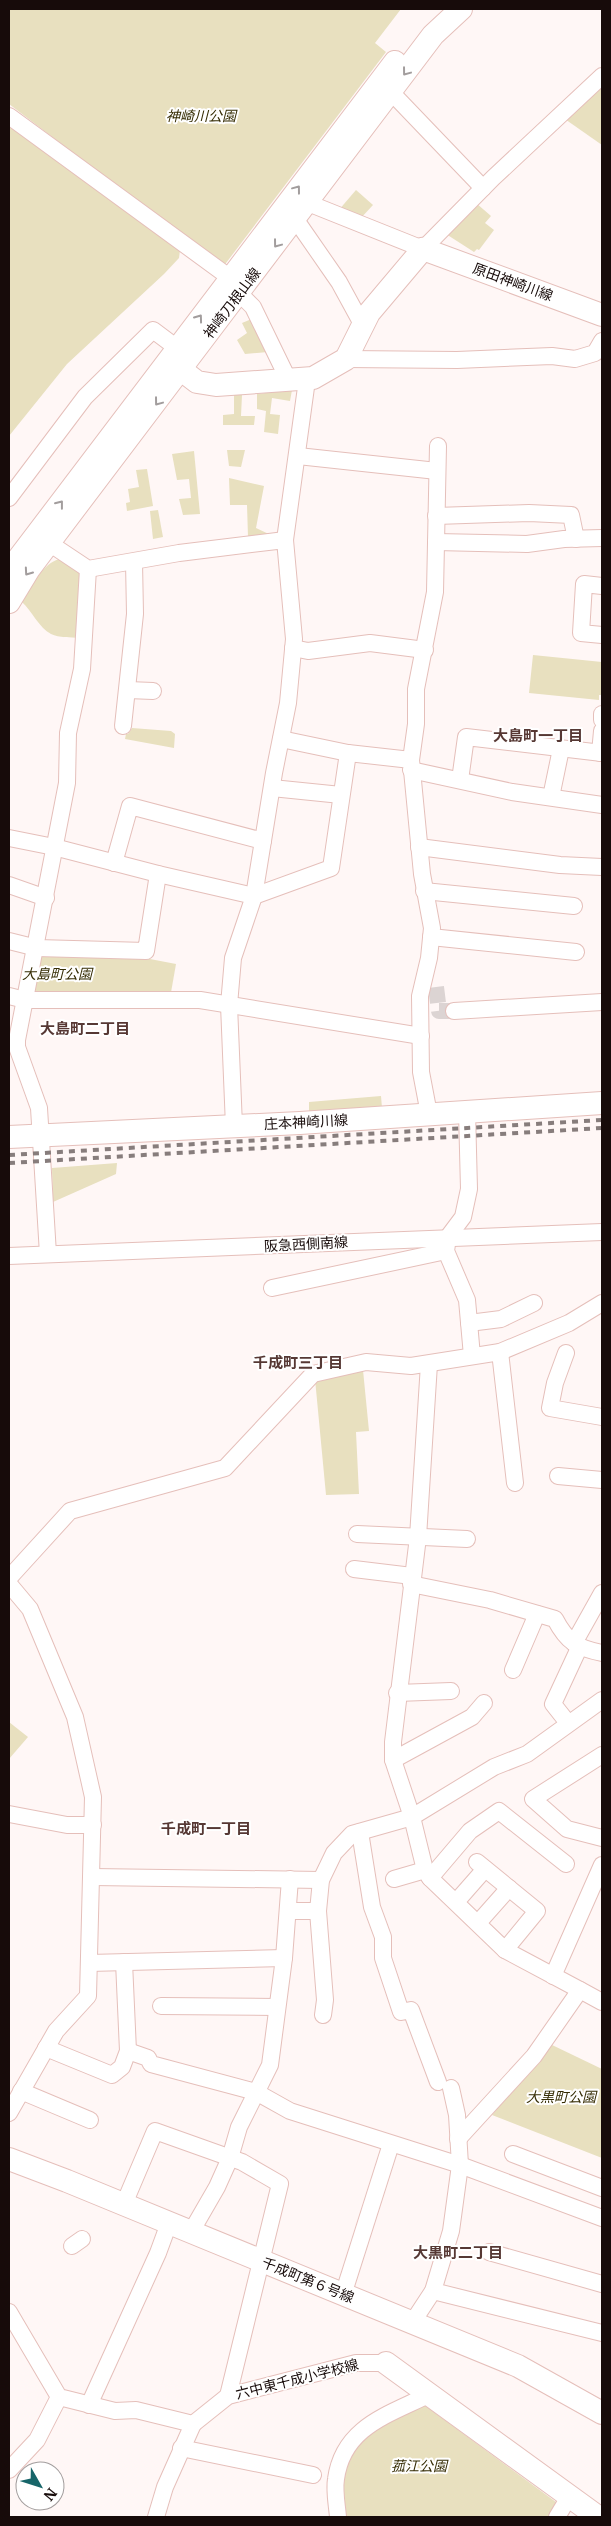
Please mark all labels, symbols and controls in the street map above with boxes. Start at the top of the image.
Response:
one-way arrow [403,66,412,76]
park label: 神崎川公園 [166,107,238,125]
one-way arrow [291,185,300,195]
one-way arrow [275,238,283,247]
street label: 原田神崎川線 [470,259,556,305]
street label: 神崎刀根山線 [200,264,264,342]
one-way arrow [193,314,202,324]
one-way arrow [155,396,164,406]
one-way arrow [54,501,62,510]
one-way arrow [25,567,34,576]
district label: 大島町一丁目 [493,726,583,745]
park label: 大島町公園 [22,965,94,983]
district label: 大島町二丁目 [40,1019,130,1038]
street label: 庄本神崎川線 [264,1111,348,1133]
street label: 阪急西側南線 [264,1233,348,1255]
district label: 千成町三丁目 [253,1353,343,1372]
district label: 千成町一丁目 [161,1819,251,1838]
park label: 大黒町公園 [526,2088,598,2106]
district label: 大黒町二丁目 [413,2243,503,2262]
street label: 千成町第６号線 [259,2253,357,2307]
street label: 六中東千成小学校線 [234,2355,360,2403]
park label: 菰江公園 [391,2457,449,2475]
north arrow [15,2461,65,2511]
text: N [40,2484,61,2504]

